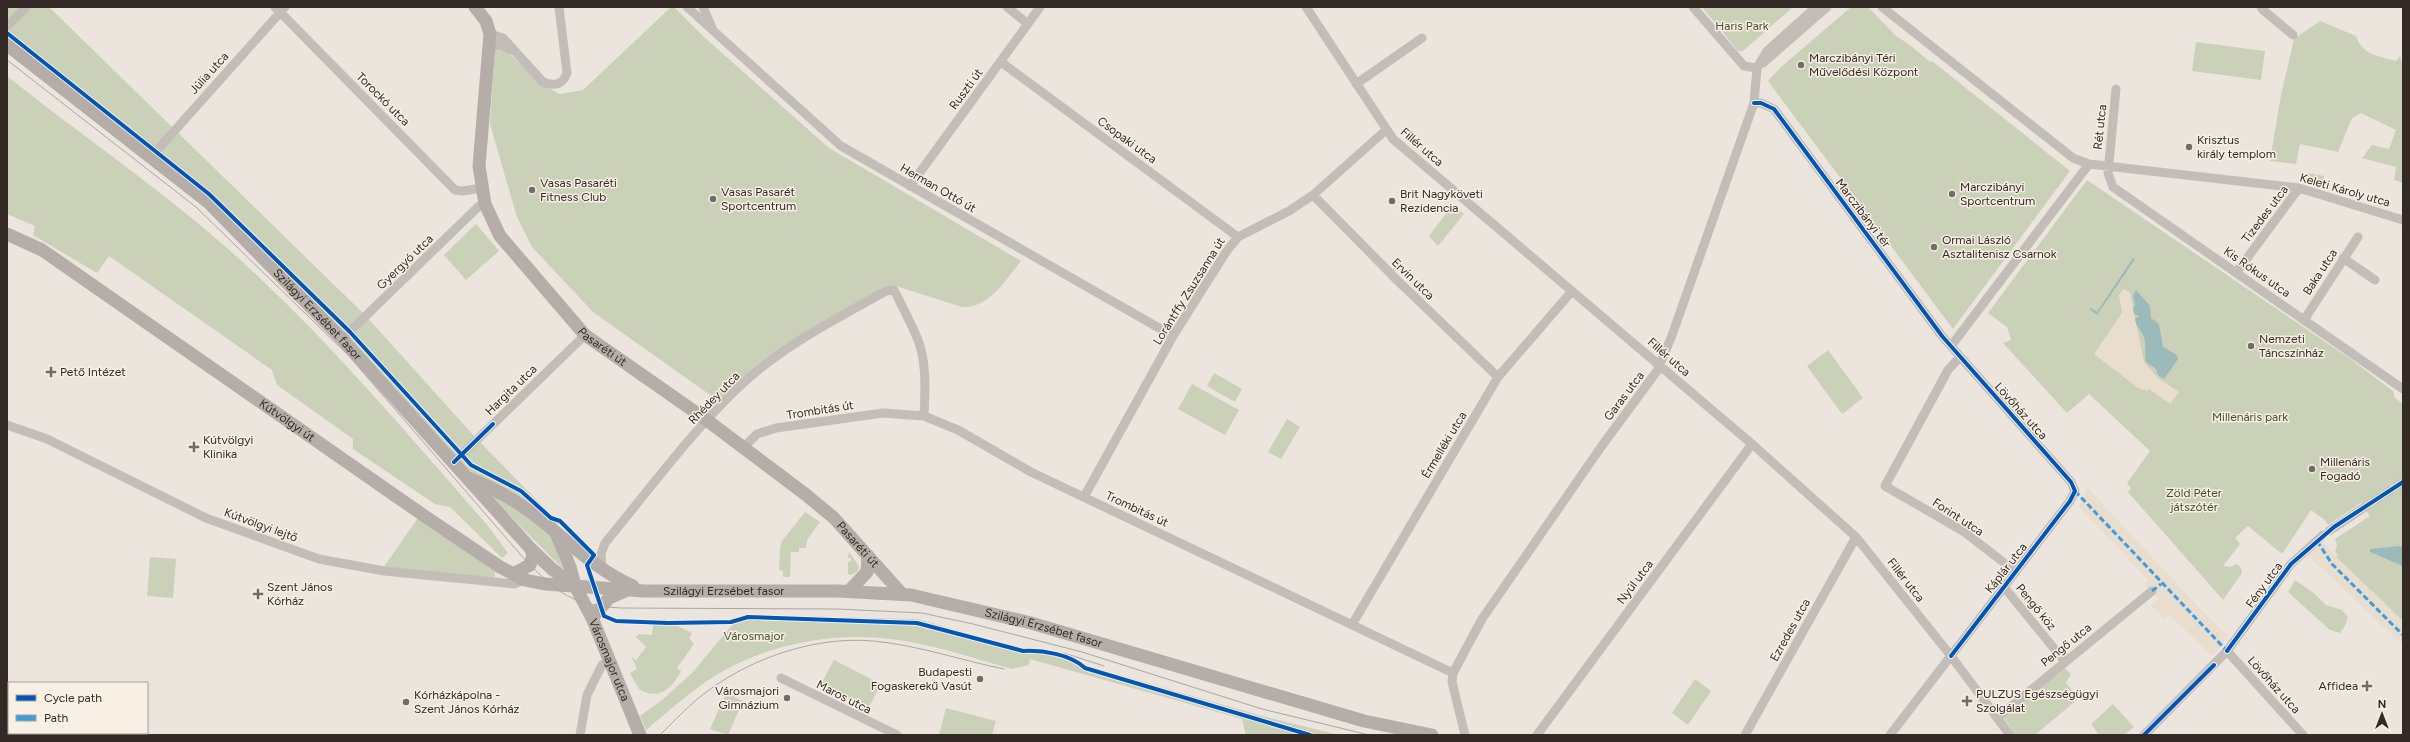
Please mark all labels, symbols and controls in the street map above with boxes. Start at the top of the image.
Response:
park label: Haris Park [1715,19,1769,33]
street label: Júlia utca [187,49,231,97]
place label: Marczibányi Téri Művelődési Központ [1809,51,1919,79]
marker: Marczibányi Téri Művelődési Központ [1796,60,1806,70]
street label: Ruszti út [946,65,986,112]
street label: Torockó utca [353,69,413,129]
street label: Rét utca [2091,104,2109,150]
street label: Csopaki utca [1095,114,1159,166]
street label: Fillér utca [1398,125,1446,169]
place label: Krisztus király templom [2197,133,2276,161]
marker: Krisztus király templom [2184,142,2194,152]
street label: Herman Ottó út [898,161,979,216]
street label: Keleti Károly utca [2298,170,2392,210]
place label: Vasas Pasaréti Fitness Club [540,176,617,204]
street label: Marczibányi tér [1833,176,1893,250]
place label: Marczibányi Sportcentrum [1960,180,2035,208]
street label: Tizedes utca [2239,183,2291,245]
marker: Vasas Pasaréti Fitness Club [527,185,537,195]
place label: Vasas Pasarét Sportcentrum [721,185,796,213]
place label: Brit Nagyköveti Rezidencia [1400,187,1483,215]
marker: Marczibányi Sportcentrum [1947,189,1957,199]
marker: Vasas Pasarét Sportcentrum [708,194,718,204]
marker: Brit Nagyköveti Rezidencia [1387,196,1397,206]
street label: Gyergyó utca [374,232,436,292]
place label: Ormai László Asztalitenisz Csarnok [1942,233,2057,261]
street label: Lorántffy Zsuzsanna út [1150,234,1228,347]
marker: Ormai László Asztalitenisz Csarnok [1929,242,1939,252]
street label: Kis Rókus utca [2221,244,2293,300]
street label: Baka utca [2300,246,2340,298]
street label: Ervin utca [1389,255,1437,303]
street label: Szilágyi Erzsébet fasor [270,266,365,363]
street label: Pasaréti út [575,325,630,369]
place label: Nemzeti Táncszínház [2259,332,2324,360]
street label: Fillér utca [1645,335,1693,379]
marker: Nemzeti Táncszínház [2246,341,2256,351]
street label: Hargita utca [482,362,540,418]
place label: Pető Intézet [60,365,126,379]
marker: Pető Intézet [45,366,57,378]
street label: Rhédey utca [686,369,742,427]
street label: Garas utca [1601,369,1647,423]
street label: Lövőház utca [1992,380,2050,442]
street label: Kútvölgyi út [257,396,318,445]
street label: Trombitás út [786,398,855,422]
street label: Érmelléki utca [1419,409,1469,481]
park label: Millenáris park [2212,410,2288,424]
place label: Kútvölgyi Klinika [203,433,253,461]
marker: Kútvölgyi Klinika [188,441,200,453]
place label: Millenáris Fogadó [2320,455,2370,483]
marker: Millenáris Fogadó [2307,464,2317,474]
park label: Zöld Péter játszótér [2166,486,2222,514]
street label: Trombitás út [1103,488,1171,530]
street label: Forint utca [1930,495,1986,539]
street label: Kútvölgyi lejtő [222,505,300,545]
street label: Pasaréti út [834,519,882,571]
street label: Káplár utca [1982,540,2030,596]
street label: Fillér utca [1884,555,1928,605]
street label: Nyúl utca [1614,557,1656,607]
street label: Fény utca [2243,560,2285,610]
place label: Szent János Kórház [267,580,333,608]
street label: Pengő köz [2013,581,2059,633]
street label: Szilágyi Erzsébet fasor [663,584,784,598]
marker: Szent János Kórház [252,588,264,600]
street label: Ezredes utca [1767,596,1813,664]
street label: Szilágyi Erzsébet fasor [983,605,1104,651]
street label: Városmajor utca [586,617,632,703]
street label: Pengő utca [2038,620,2094,670]
park label: Városmajor [723,629,785,643]
street label: Lövőház utca [2245,654,2303,716]
place label: Budapesti Fogaskerekű Vasút [871,665,972,693]
marker: Budapesti Fogaskerekű Vasút [975,674,985,684]
street label: Maros utca [814,677,874,717]
place label: Affidea [2319,679,2358,693]
marker: Affidea [2361,680,2373,692]
legend [8,682,148,734]
place label: Városmajori Gimnázium [715,684,779,712]
place label: PULZUS Egészségügyi Szolgálat [1976,687,2098,715]
place label: Kórházkápolna - Szent János Kórház [414,688,520,716]
text: Cycle path [44,691,102,705]
marker: Városmajori Gimnázium [782,693,792,703]
north arrow [2362,694,2402,734]
marker: PULZUS Egészségügyi Szolgálat [1961,695,1973,707]
marker: Kórházkápolna - Szent János Kórház [401,697,411,707]
text: N [2378,698,2386,711]
text: Path [44,711,68,725]

